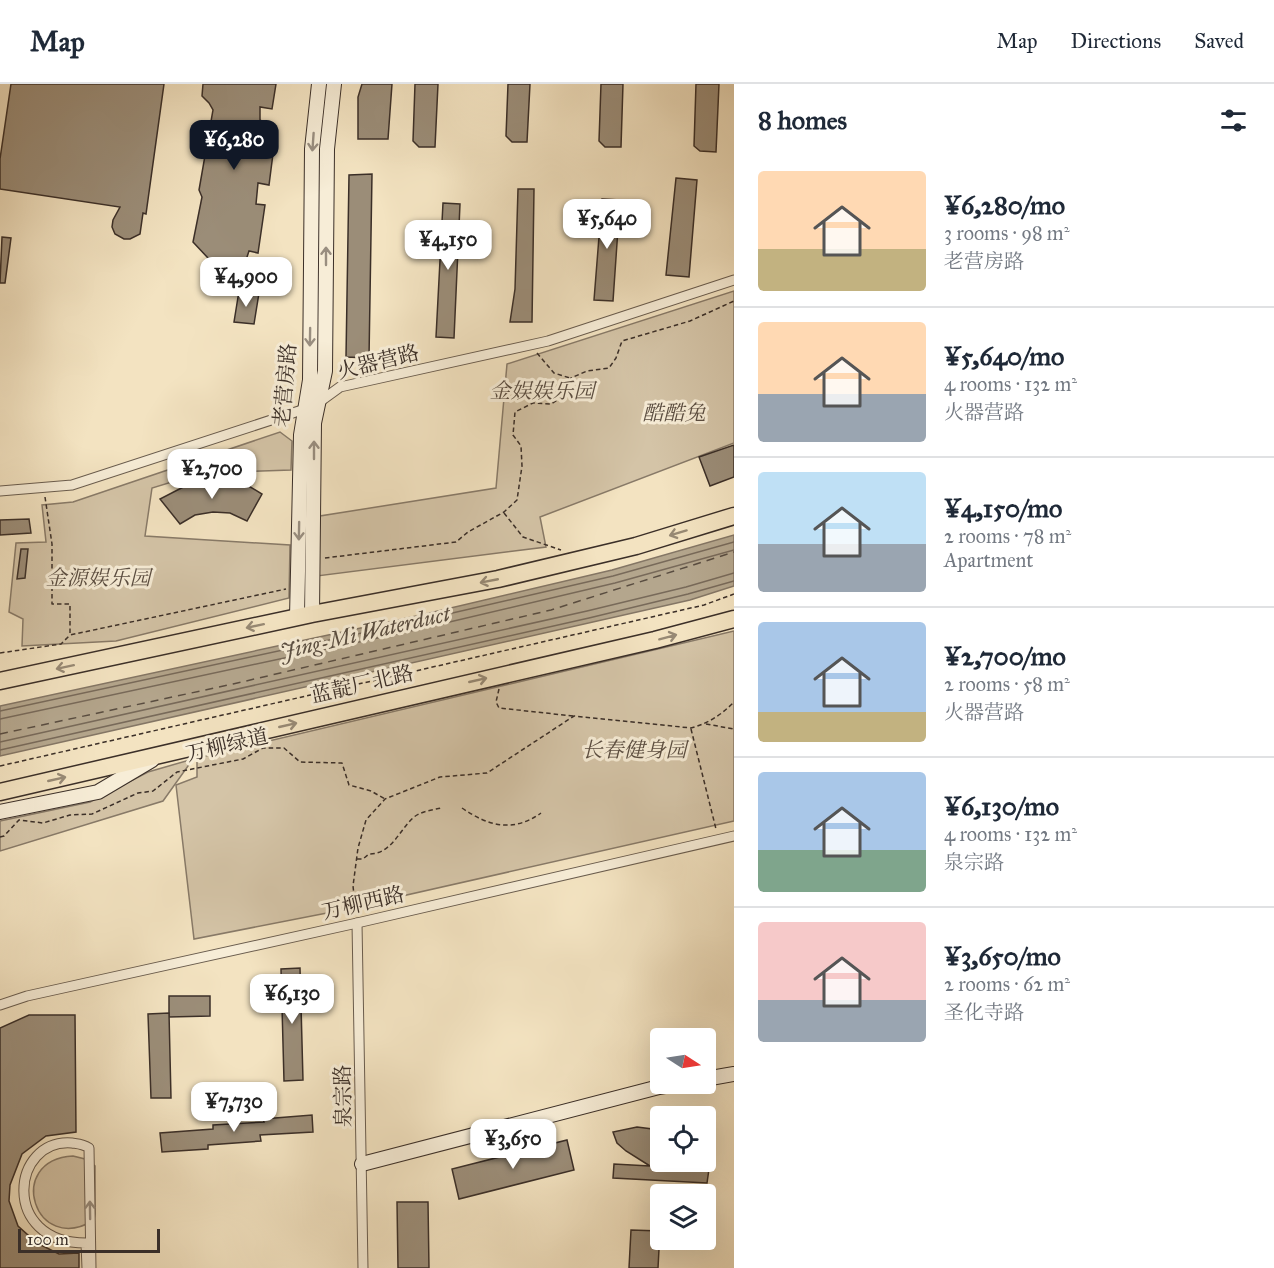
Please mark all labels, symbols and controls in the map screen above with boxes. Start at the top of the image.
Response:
text: Map [30,24,85,59]
text: Map [997,28,1038,54]
text: Directions [1071,28,1161,54]
text: Saved [1194,28,1244,54]
text: 8 homes [758,104,847,136]
icon: filters [1217,104,1250,137]
pin: ¥6,280 [185,120,283,171]
text: ¥6,280 [204,127,264,151]
one-way arrow [307,132,318,152]
text: ¥6,280/mo [944,189,1065,221]
icon: home [806,195,878,267]
pin: ¥5,640 [558,199,656,250]
text: ¥5,640 [577,206,637,230]
pin: ¥4,150 [399,220,497,271]
text: 3 rooms · 98 m² [944,221,1069,245]
text: ¥4,150 [419,227,477,251]
one-way arrow [320,247,332,267]
text: 老营房路 [944,249,1024,273]
pin: ¥4,900 [197,257,295,308]
text: ¥4,900 [214,264,278,288]
one-way arrow [304,327,316,347]
street label: 火器营路 [334,339,422,385]
text: ¥5,640/mo [944,340,1064,372]
street label: 老营房路 [268,342,302,428]
icon: home [806,346,878,418]
text: 4 rooms · 132 m² [944,372,1077,396]
park label: 金娱娱乐园 [490,378,597,404]
park label: 酷酷兔 [643,400,706,426]
text: 火器营路 [944,400,1024,424]
one-way arrow [308,441,320,461]
pin: ¥2,700 [163,449,261,500]
text: ¥2,700 [181,456,243,480]
text: ¥4,150/mo [944,492,1062,524]
icon: home [806,496,878,568]
one-way arrow [293,521,305,541]
text: 2 rooms · 78 m² [944,524,1071,548]
one-way arrow [669,528,688,539]
text: Apartment [944,548,1033,572]
park label: 金源娱乐园 [46,565,153,591]
one-way arrow [480,576,499,587]
water label: Jing-Mi Waterduct [276,600,454,666]
one-way arrow [246,621,265,632]
one-way arrow [658,631,677,642]
text: ¥2,700/mo [944,640,1066,672]
icon: home [806,646,878,718]
street label: 蓝靛厂北路 [308,660,416,708]
one-way arrow [55,662,75,673]
text: 2 rooms · 58 m² [944,672,1070,696]
one-way arrow [468,674,487,686]
text: 火器营路 [944,700,1024,724]
one-way arrow [278,718,297,730]
street label: 万柳绿道 [183,723,271,767]
park label: 长春健身园 [582,737,689,763]
one-way arrow [47,772,66,784]
text: ¥6,130/mo [944,790,1059,822]
icon: home [806,796,878,868]
text: 4 rooms · 132 m² [944,822,1077,846]
text: 泉宗路 [944,850,1004,874]
street label: 万柳西路 [319,881,407,925]
text: ¥3,650/mo [944,940,1061,972]
icon: home [806,946,878,1018]
text: 2 rooms · 62 m² [944,972,1070,996]
pin: ¥6,130 [243,974,341,1025]
text: ¥6,130 [264,981,320,1005]
text: 圣化寺路 [944,1000,1024,1024]
north arrow [650,1028,716,1094]
map controls [650,1028,716,1250]
street label: 泉宗路 [329,1064,357,1128]
pin: ¥7,730 [185,1082,283,1133]
text: ¥7,730 [205,1089,263,1113]
button: locate [650,1106,716,1172]
pin: ¥3,650 [464,1119,562,1170]
text: ¥3,650 [484,1126,542,1150]
button: layers [650,1184,716,1250]
one-way arrow [84,1200,96,1220]
scale bar [18,1226,160,1254]
text: 100 m [27,1230,69,1249]

